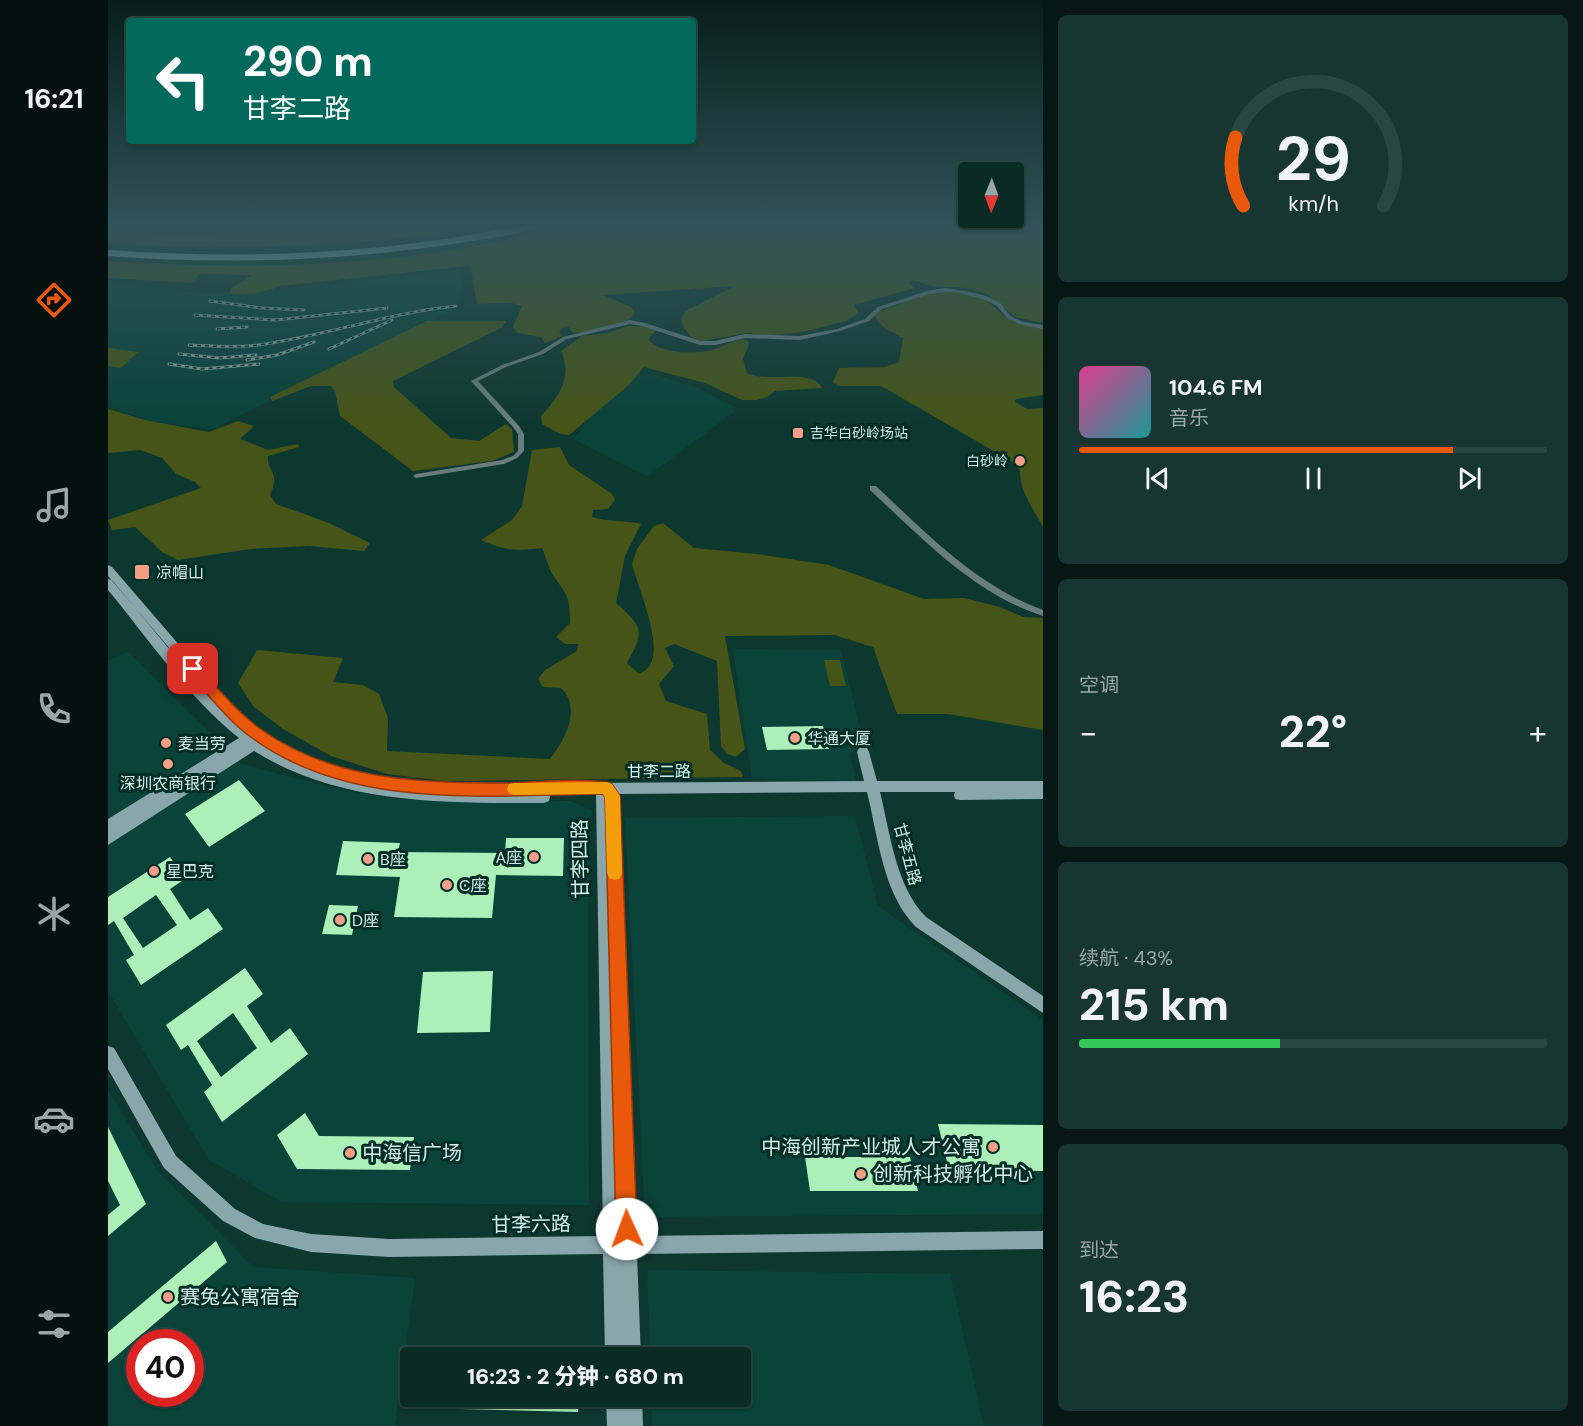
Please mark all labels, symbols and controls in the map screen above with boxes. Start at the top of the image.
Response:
text: 290 m [243,34,373,89]
icon: left [144,42,222,120]
text: 16:21 [24,81,84,116]
text: 甘李二路 [243,91,351,126]
text: 29 [1275,118,1351,199]
north arrow [958,162,1024,228]
map controls [958,162,1024,228]
text: km/h [1288,190,1338,218]
icon: directions [33,279,75,321]
text: 104.6 FM [1169,373,1263,402]
text: 音乐 [1169,405,1209,431]
place label: 吉华白砂岭场站 [810,424,908,442]
marker: 吉华白砂岭场站 [791,426,805,440]
place label: 白砂岭 [966,452,1008,470]
marker: 白砂岭 [1013,454,1027,468]
icon: previous [1141,462,1174,495]
icon: pause [1297,462,1330,495]
icon: next [1453,462,1486,495]
icon: music [33,484,75,526]
place label: 凉帽山 [156,562,204,583]
marker: 凉帽山 [133,563,151,581]
pin [167,643,218,694]
icon: arrive [176,652,209,685]
text: 空调 [1079,672,1119,698]
icon: phone [33,688,75,730]
text: 22° [1279,702,1347,761]
text: − [1079,711,1097,754]
text: + [1529,711,1547,754]
place label: 华通大厦 [807,728,871,749]
marker: 华通大厦 [788,731,802,745]
place label: 麦当劳 [178,733,226,754]
marker: 麦当劳 [159,736,173,750]
marker: 深圳农商银行 [161,757,175,771]
street label: 甘李二路 [627,761,691,782]
place label: 深圳农商银行 [120,773,216,794]
street label: 甘李四路 [566,819,594,899]
street label: 甘李五路 [889,820,926,888]
place label: A座 [495,847,522,868]
place label: B座 [380,849,406,870]
marker: A座 [527,850,541,864]
marker: B座 [361,852,375,866]
place label: 星巴克 [166,861,214,882]
marker: 星巴克 [147,864,161,878]
place label: C座 [459,875,486,896]
marker: C座 [440,878,454,892]
icon: climate [33,893,75,935]
place label: D座 [352,910,379,931]
marker: D座 [333,913,347,927]
text: 续航 · 43% [1079,945,1173,971]
text: 215 km [1079,975,1229,1034]
icon: car [33,1098,75,1140]
place label: 中海创新产业城人才公寓 [761,1134,981,1160]
place label: 中海信广场 [362,1140,462,1166]
marker: 中海创新产业城人才公寓 [986,1140,1000,1154]
marker: 中海信广场 [343,1146,357,1160]
place label: 创新科技孵化中心 [873,1161,1033,1187]
marker: 创新科技孵化中心 [854,1167,868,1181]
position arrow [595,1197,659,1261]
street label: 甘李六路 [491,1210,571,1238]
text: 到达 [1079,1237,1119,1263]
text: 16:23 [1079,1267,1189,1326]
place label: 赛兔公寓宿舍 [180,1284,300,1310]
marker: 赛兔公寓宿舍 [161,1290,175,1304]
icon: filters [33,1303,75,1345]
speed limit sign: 40 [126,1329,204,1407]
text: 16:23 · 2 分钟 · 680 m [467,1362,684,1391]

